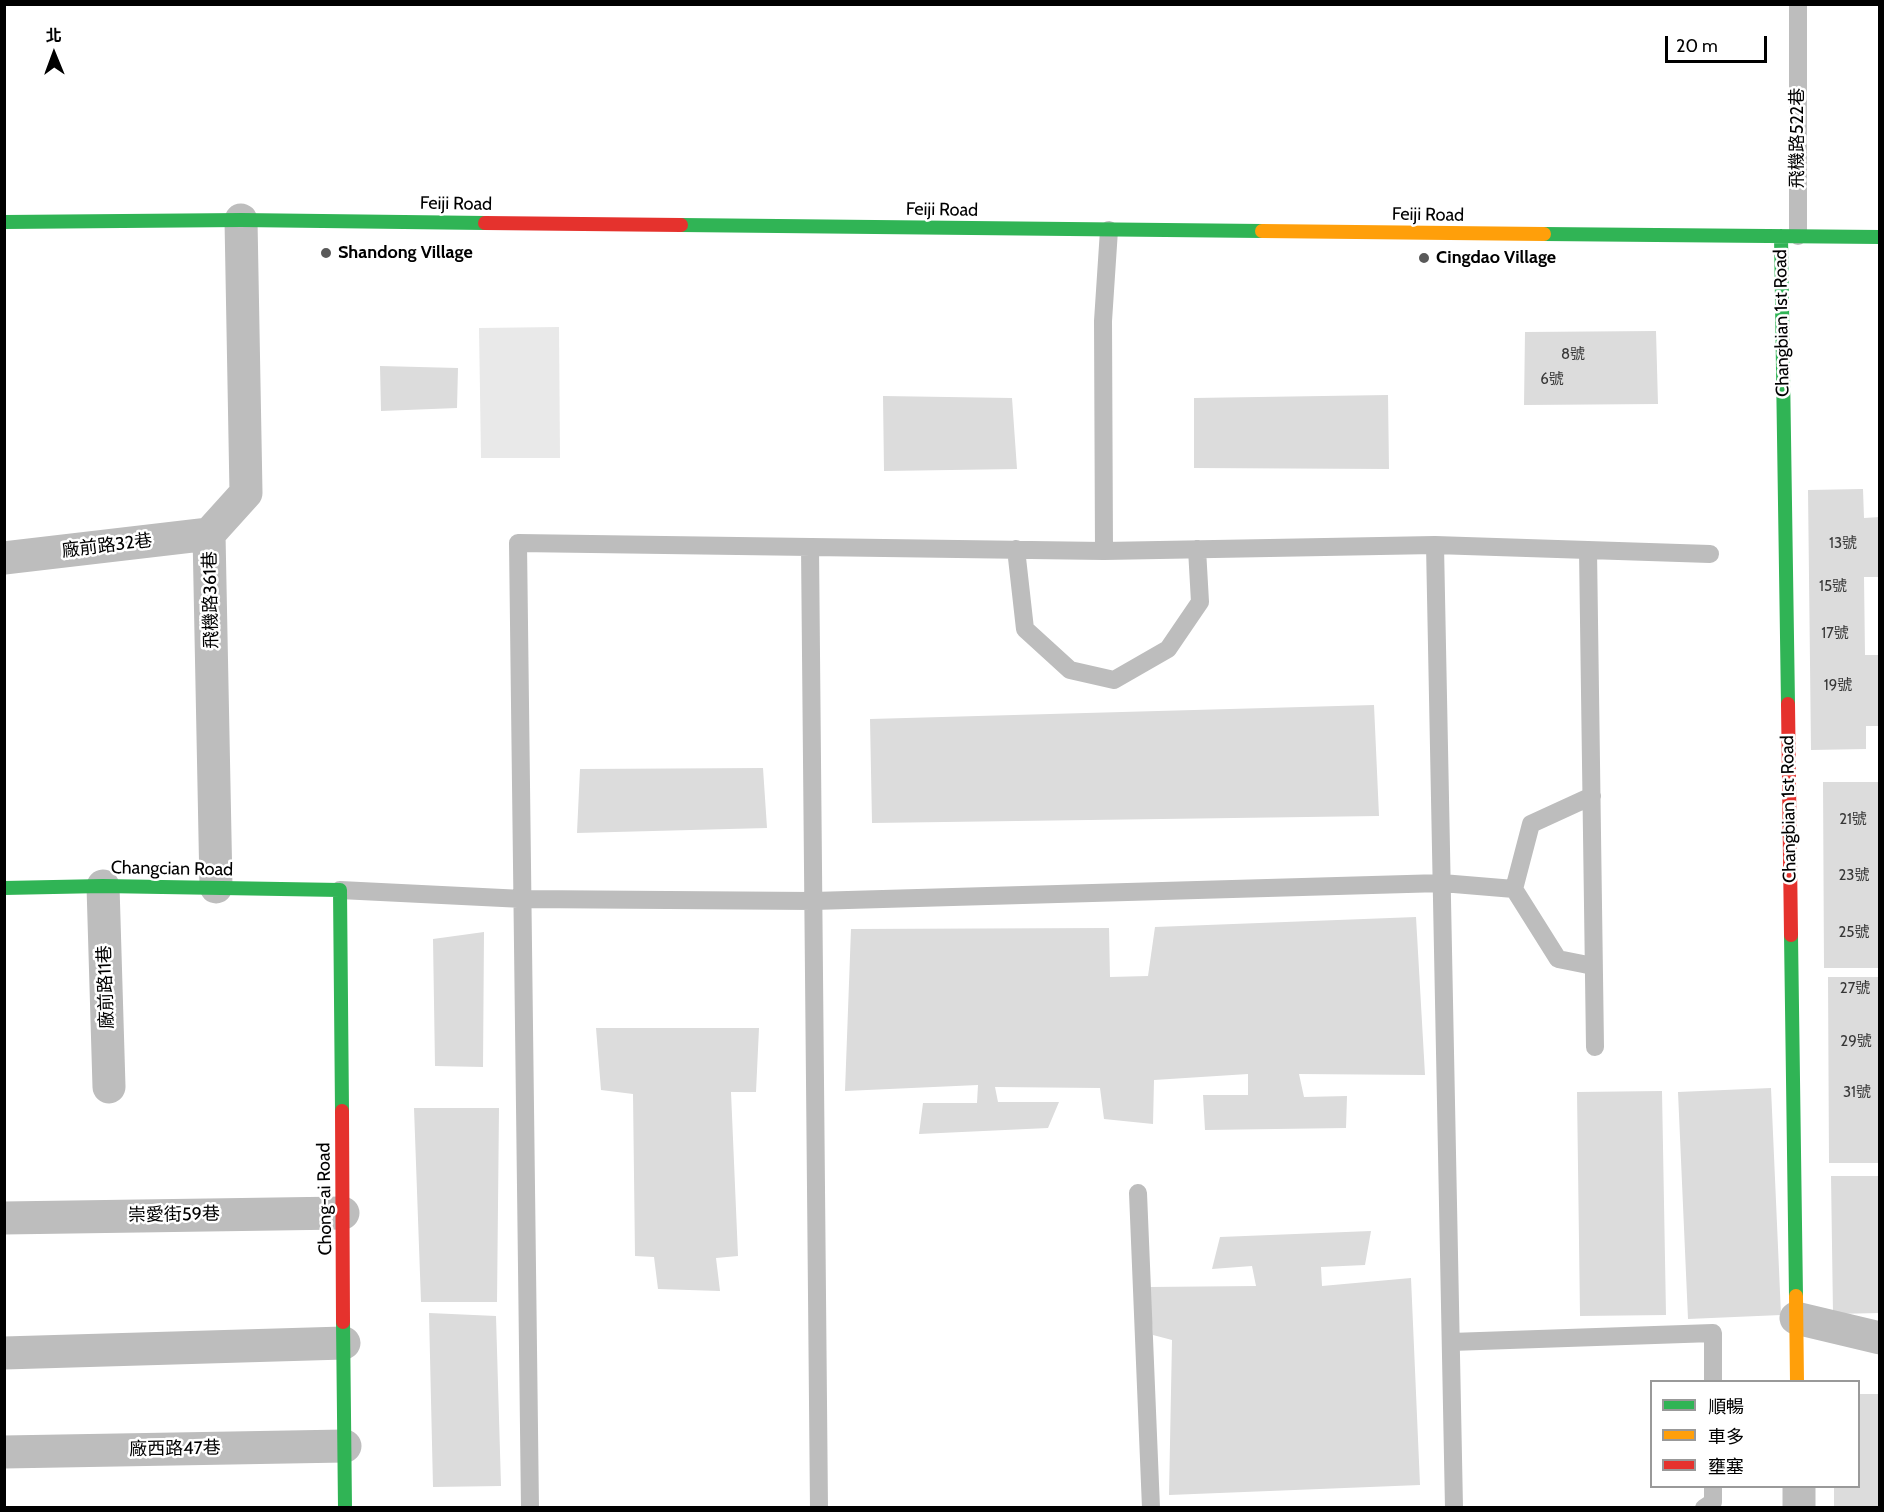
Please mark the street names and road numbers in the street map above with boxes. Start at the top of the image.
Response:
street label: 飛機路522巷 [1787,88,1809,188]
street label: Feiji Road [420,193,492,215]
street label: Feiji Road [906,199,978,221]
street label: Feiji Road [1392,204,1464,226]
street label: Changbian 1st Road [1770,249,1794,397]
street label: 廠前路32巷 [60,530,154,562]
street label: 飛機路361巷 [199,551,223,649]
street label: Changbian 1st Road [1777,735,1801,883]
street label: Changcian Road [111,857,233,881]
street label: 廠前路11巷 [94,945,118,1029]
street label: Chong-ai Road [313,1142,337,1256]
street label: 崇愛街59巷 [128,1203,220,1227]
street label: 廠西路47巷 [129,1437,221,1461]

